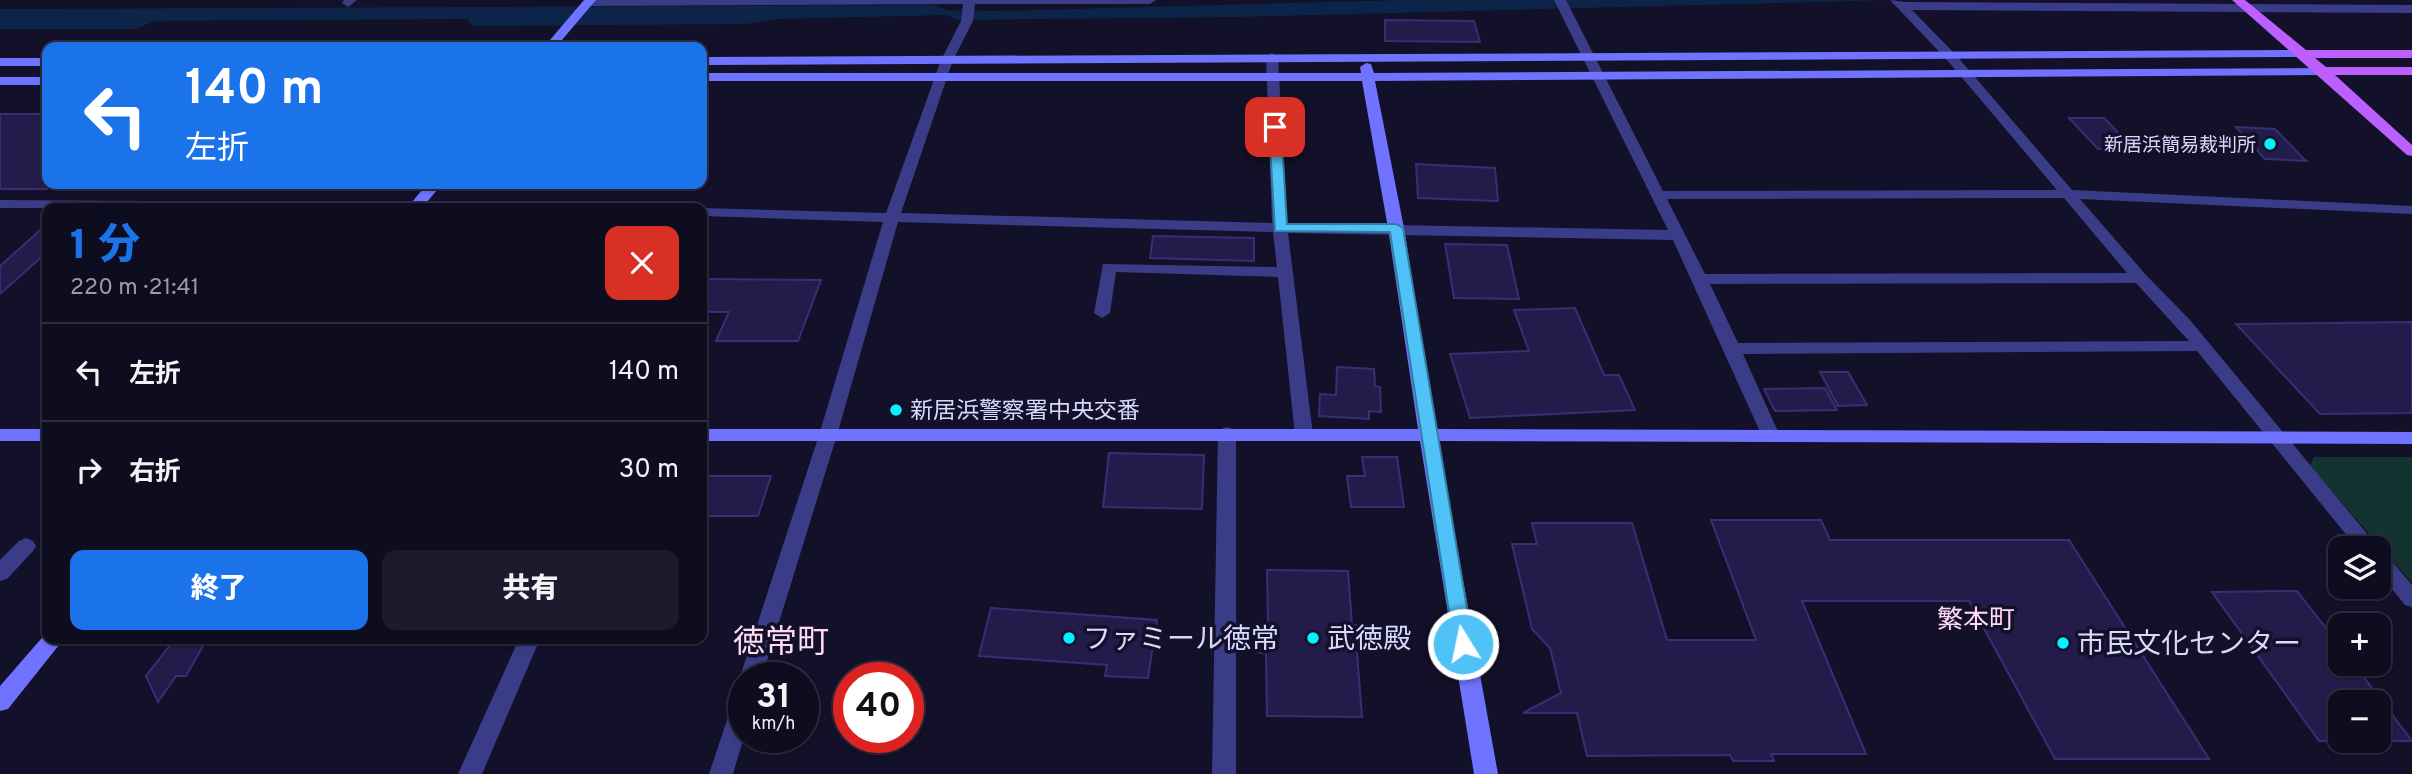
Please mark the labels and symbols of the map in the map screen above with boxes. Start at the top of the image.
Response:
pin [1245,97,1305,157]
place label: 新居浜簡易裁判所 [2104,134,2256,158]
marker: 新居浜簡易裁判所 [2262,136,2278,152]
place label: 新居浜警察署中央交番 [910,398,1140,427]
marker: 新居浜警察署中央交番 [888,402,904,418]
district label: 繁本町 [1937,605,2015,638]
position arrow [1426,607,1500,681]
place label: ファミール徳常 [1083,623,1279,659]
place label: 武徳殿 [1327,623,1411,659]
district label: 徳常町 [733,624,829,664]
place label: 市民文化センター [2077,628,2301,664]
marker: ファミール徳常 [1061,630,1077,646]
marker: 武徳殿 [1305,630,1321,646]
marker: 市民文化センター [2055,635,2071,651]
speed limit sign: 40 [833,662,924,753]

